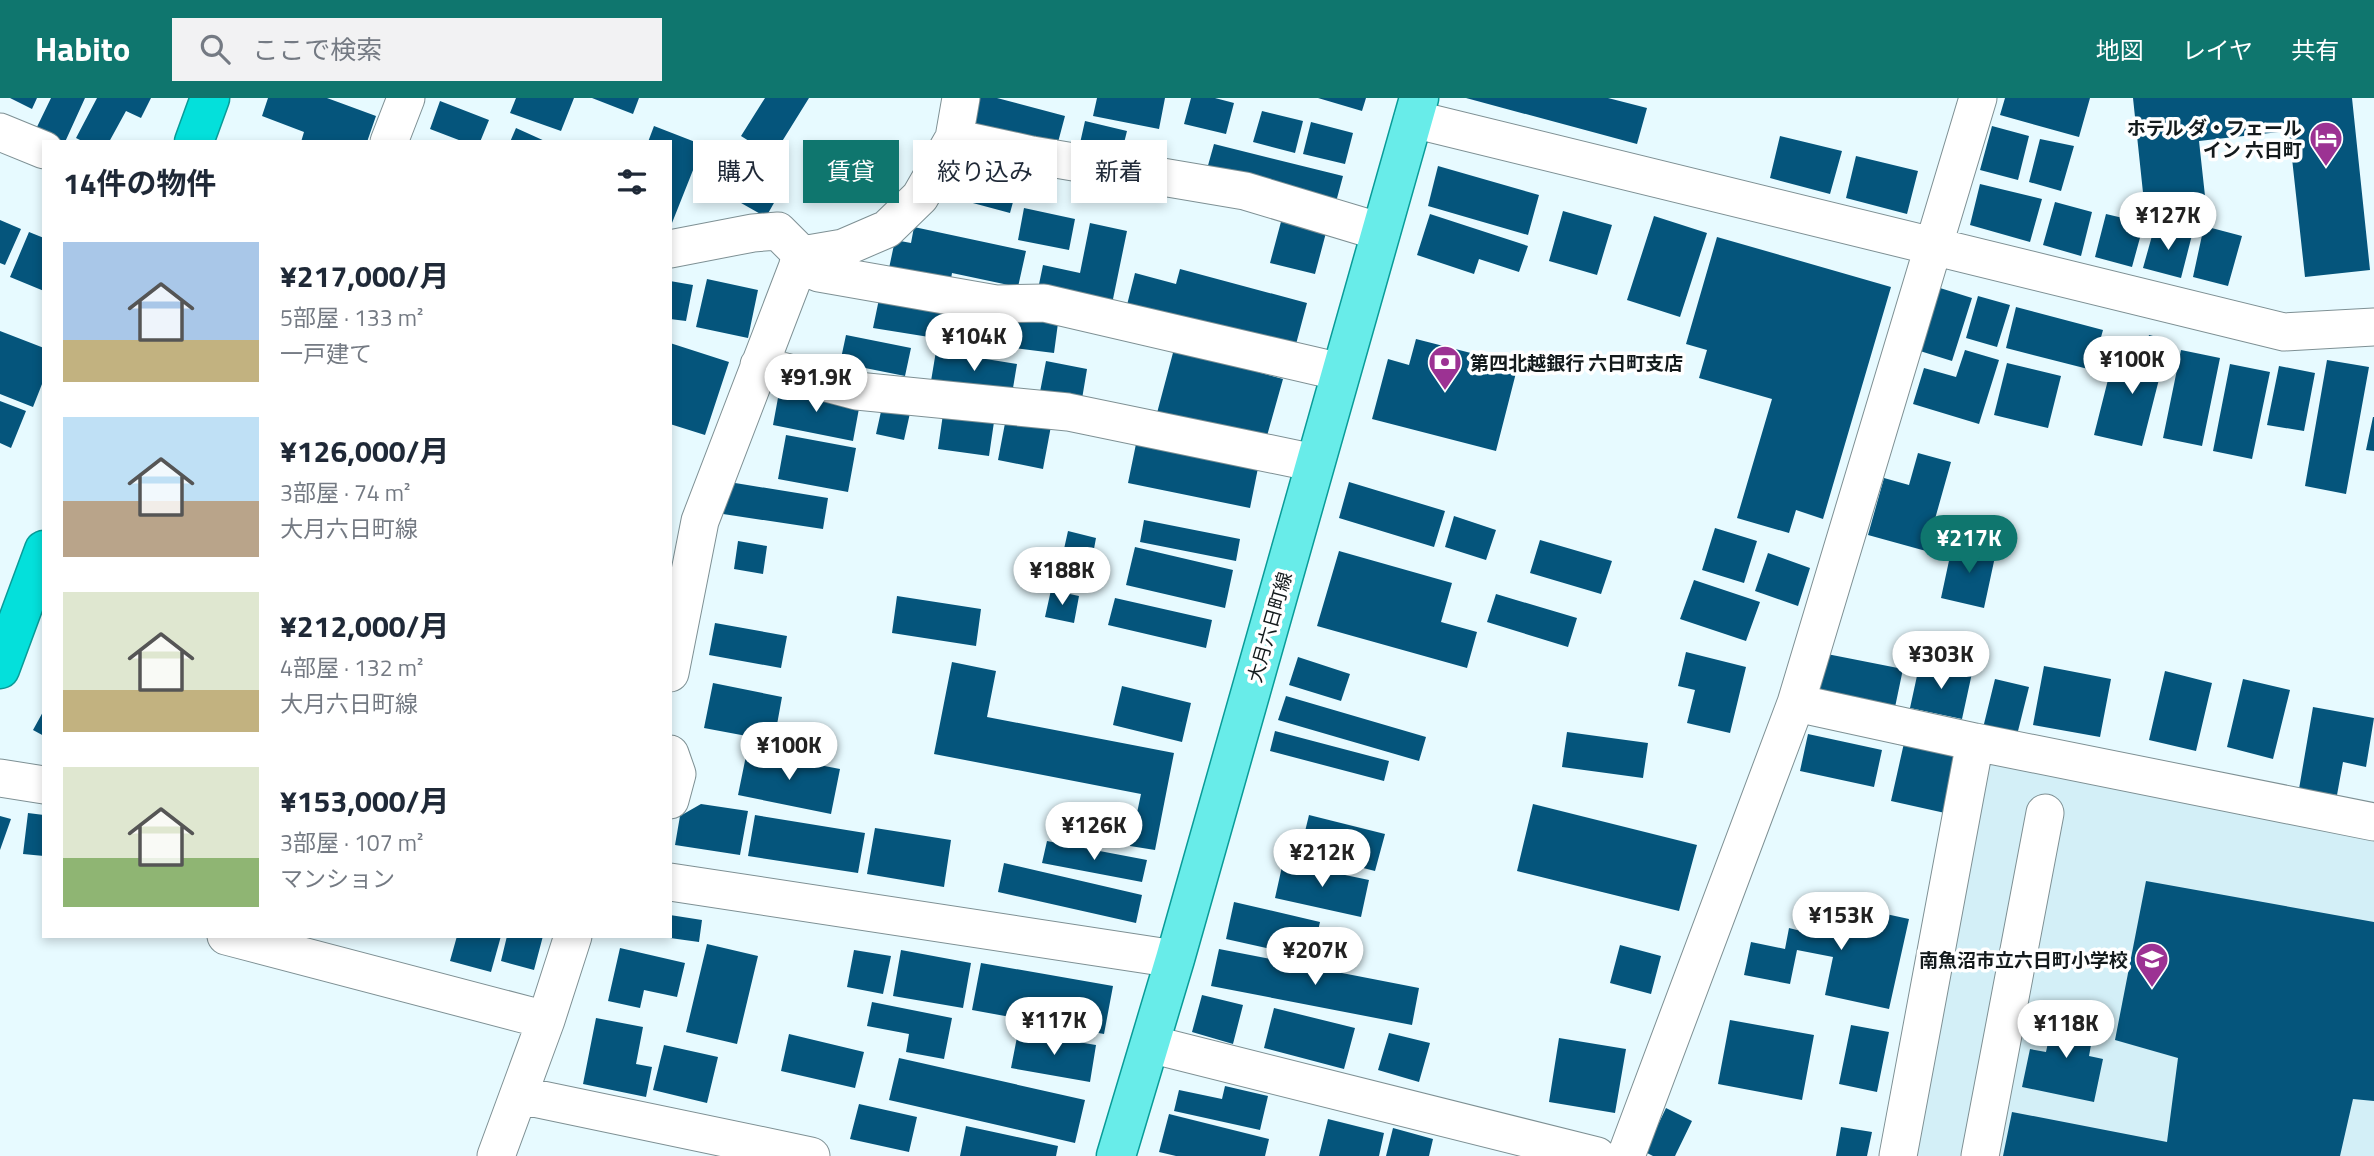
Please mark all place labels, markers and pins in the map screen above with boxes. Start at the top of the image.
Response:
place label: ホテル ダ・フェール イン 六日町 [2127,113,2302,164]
hotel icon: ホテル ダ・フェール イン 六日町 [2307,119,2345,168]
pin: ¥127K [2119,192,2217,252]
pin: ¥104K [925,314,1023,373]
pin: ¥100K [2083,336,2181,396]
bank icon: 第四北越銀行 六日町支店 [1426,343,1464,392]
place label: 第四北越銀行 六日町支店 [1470,348,1683,377]
pin: ¥91.9K [759,354,873,414]
pin: ¥217K [1920,516,2018,575]
pin: ¥188K [1013,547,1111,607]
pin: ¥303K [1892,632,1990,691]
pin: ¥100K [740,722,838,782]
pin: ¥126K [1045,802,1143,862]
pin: ¥212K [1273,830,1371,889]
pin: ¥153K [1792,892,1890,952]
pin: ¥207K [1266,928,1364,987]
school or university icon: 南魚沼市立六日町小学校 [2133,940,2171,989]
place label: 南魚沼市立六日町小学校 [1919,945,2128,974]
pin: ¥117K [1005,998,1103,1057]
pin: ¥118K [2017,1000,2115,1060]

